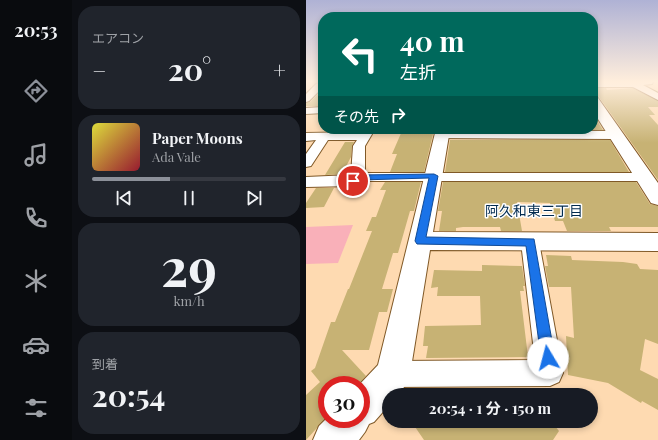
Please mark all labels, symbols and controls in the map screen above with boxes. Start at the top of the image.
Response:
text: 20:53 [14,18,58,42]
text: 40 m [400,22,465,59]
icon: left [334,28,386,80]
text: エアコン [92,29,144,46]
text: 20° [168,49,211,89]
text: − [92,55,106,85]
text: + [273,55,286,85]
text: 左折 [400,60,436,84]
icon: directions [22,77,50,105]
icon: right [387,104,409,126]
text: その先 [334,106,379,126]
text: Paper Moons [152,128,243,148]
icon: music [22,141,50,169]
text: Ada Vale [152,148,201,165]
pin [336,164,370,198]
icon: arrive [342,170,364,192]
icon: previous [113,187,135,209]
icon: pause [178,187,200,209]
icon: next [243,187,265,209]
district label: 阿久和東三丁目 [485,201,583,220]
icon: phone [22,204,50,232]
text: 29 [161,231,217,300]
icon: climate [22,267,50,295]
text: km/h [173,292,205,309]
icon: car [22,331,50,359]
position arrow [527,337,569,379]
text: 到着 [92,355,118,372]
text: 20:54 [92,375,165,415]
speed limit sign: 30 [318,376,370,428]
icon: filters [22,394,50,422]
text: 20:54 · 1 分 · 150 m [429,398,551,418]

